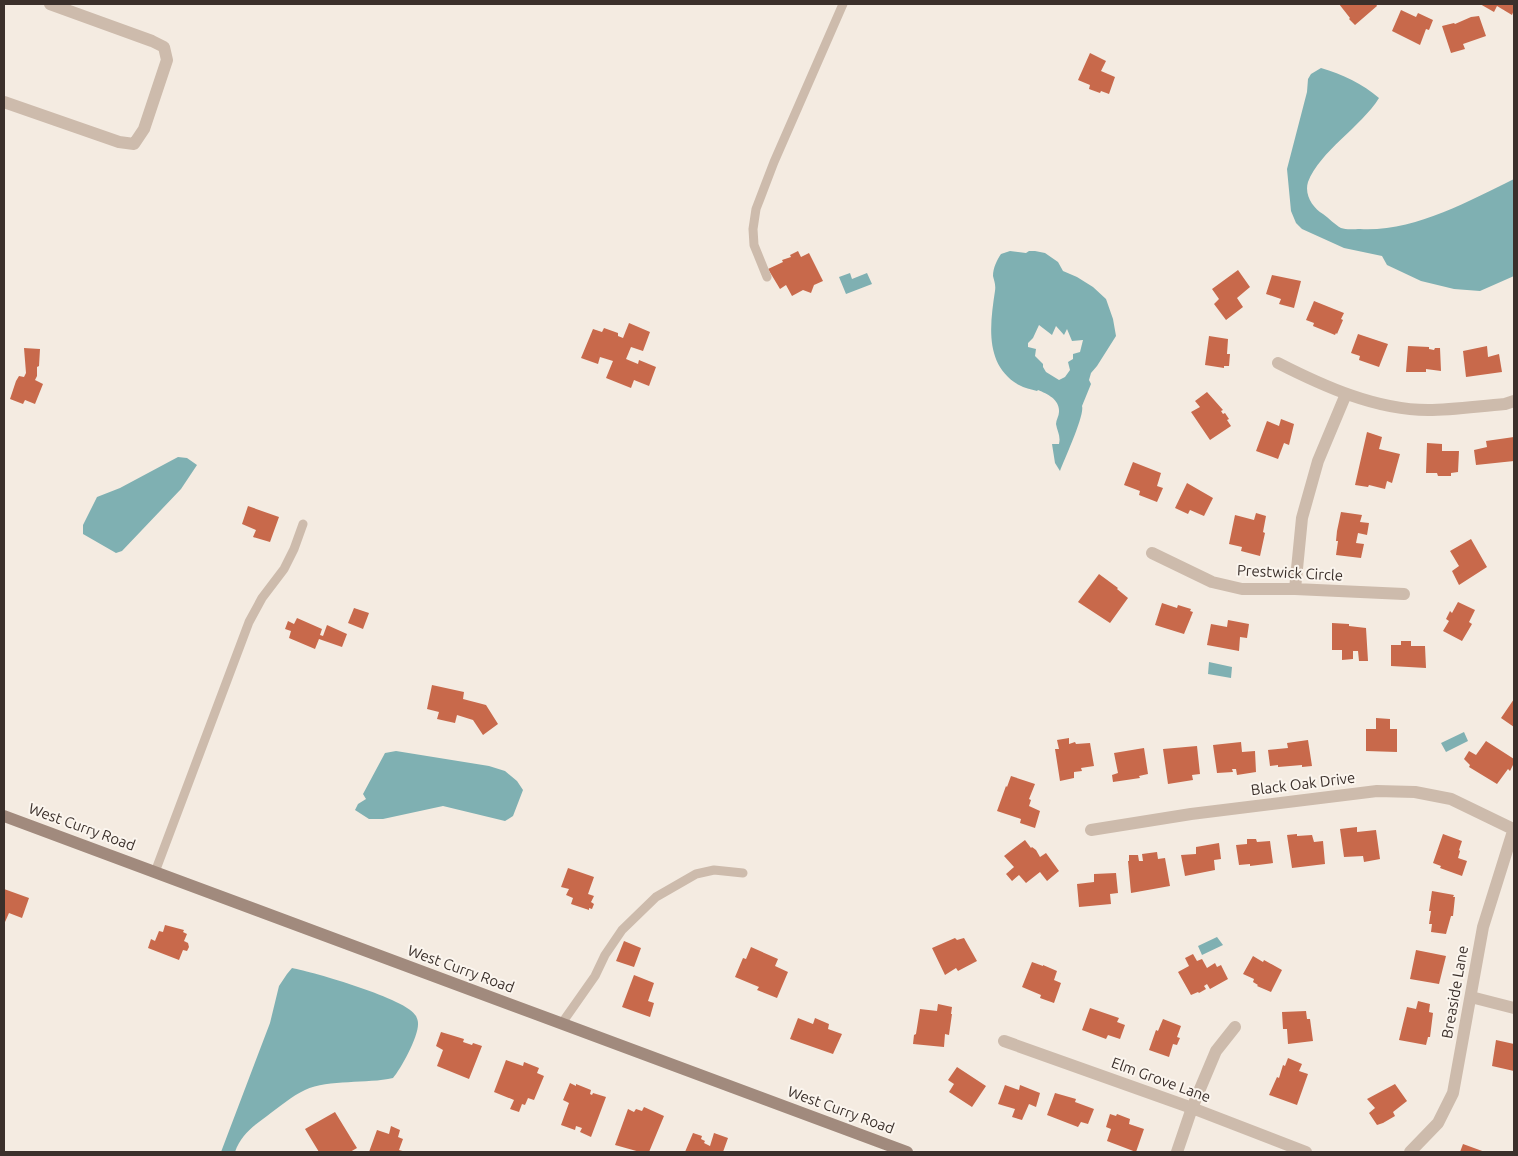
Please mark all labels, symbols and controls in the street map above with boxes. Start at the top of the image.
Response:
street label: Prestwick Circle [1236,561,1344,584]
street label: Black Oak Drive [1250,769,1356,798]
street label: West Curry Road [26,799,138,854]
street label: West Curry Road [405,941,517,996]
street label: Breaside Lane [1438,944,1471,1040]
street label: Elm Grove Lane [1109,1054,1213,1105]
street label: West Curry Road [785,1082,897,1137]

